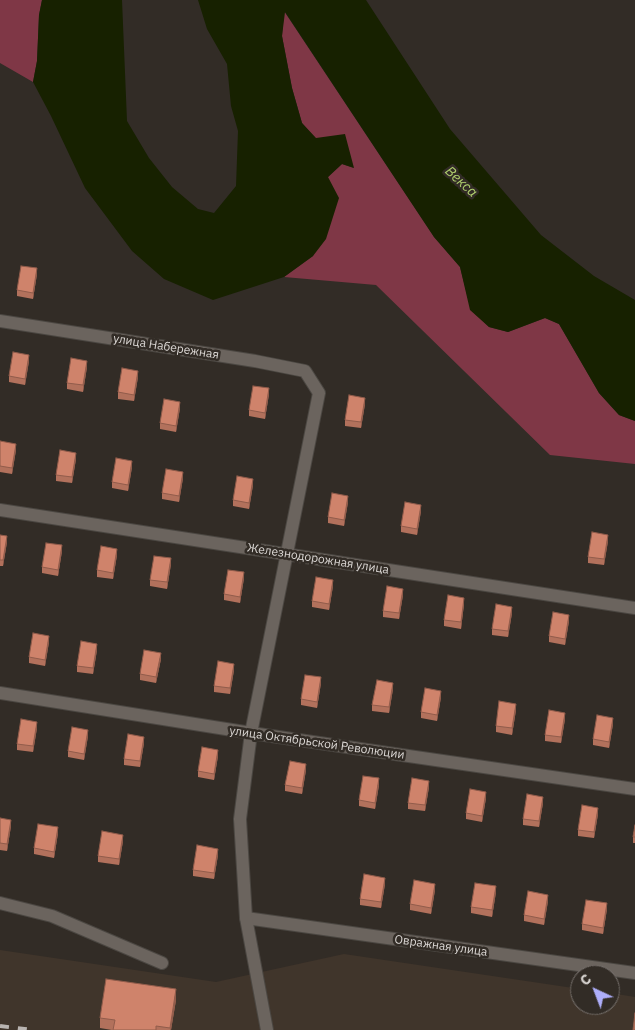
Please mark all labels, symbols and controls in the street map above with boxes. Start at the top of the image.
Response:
water label: Векса [441,163,481,201]
street label: улица Набережная [112,332,220,362]
street label: Железнодорожная улица [246,541,390,577]
street label: улица Октябрьской Революции [229,724,405,762]
street label: Овражная улица [394,932,488,960]
north arrow [570,965,620,1015]
text: С [576,970,595,989]

